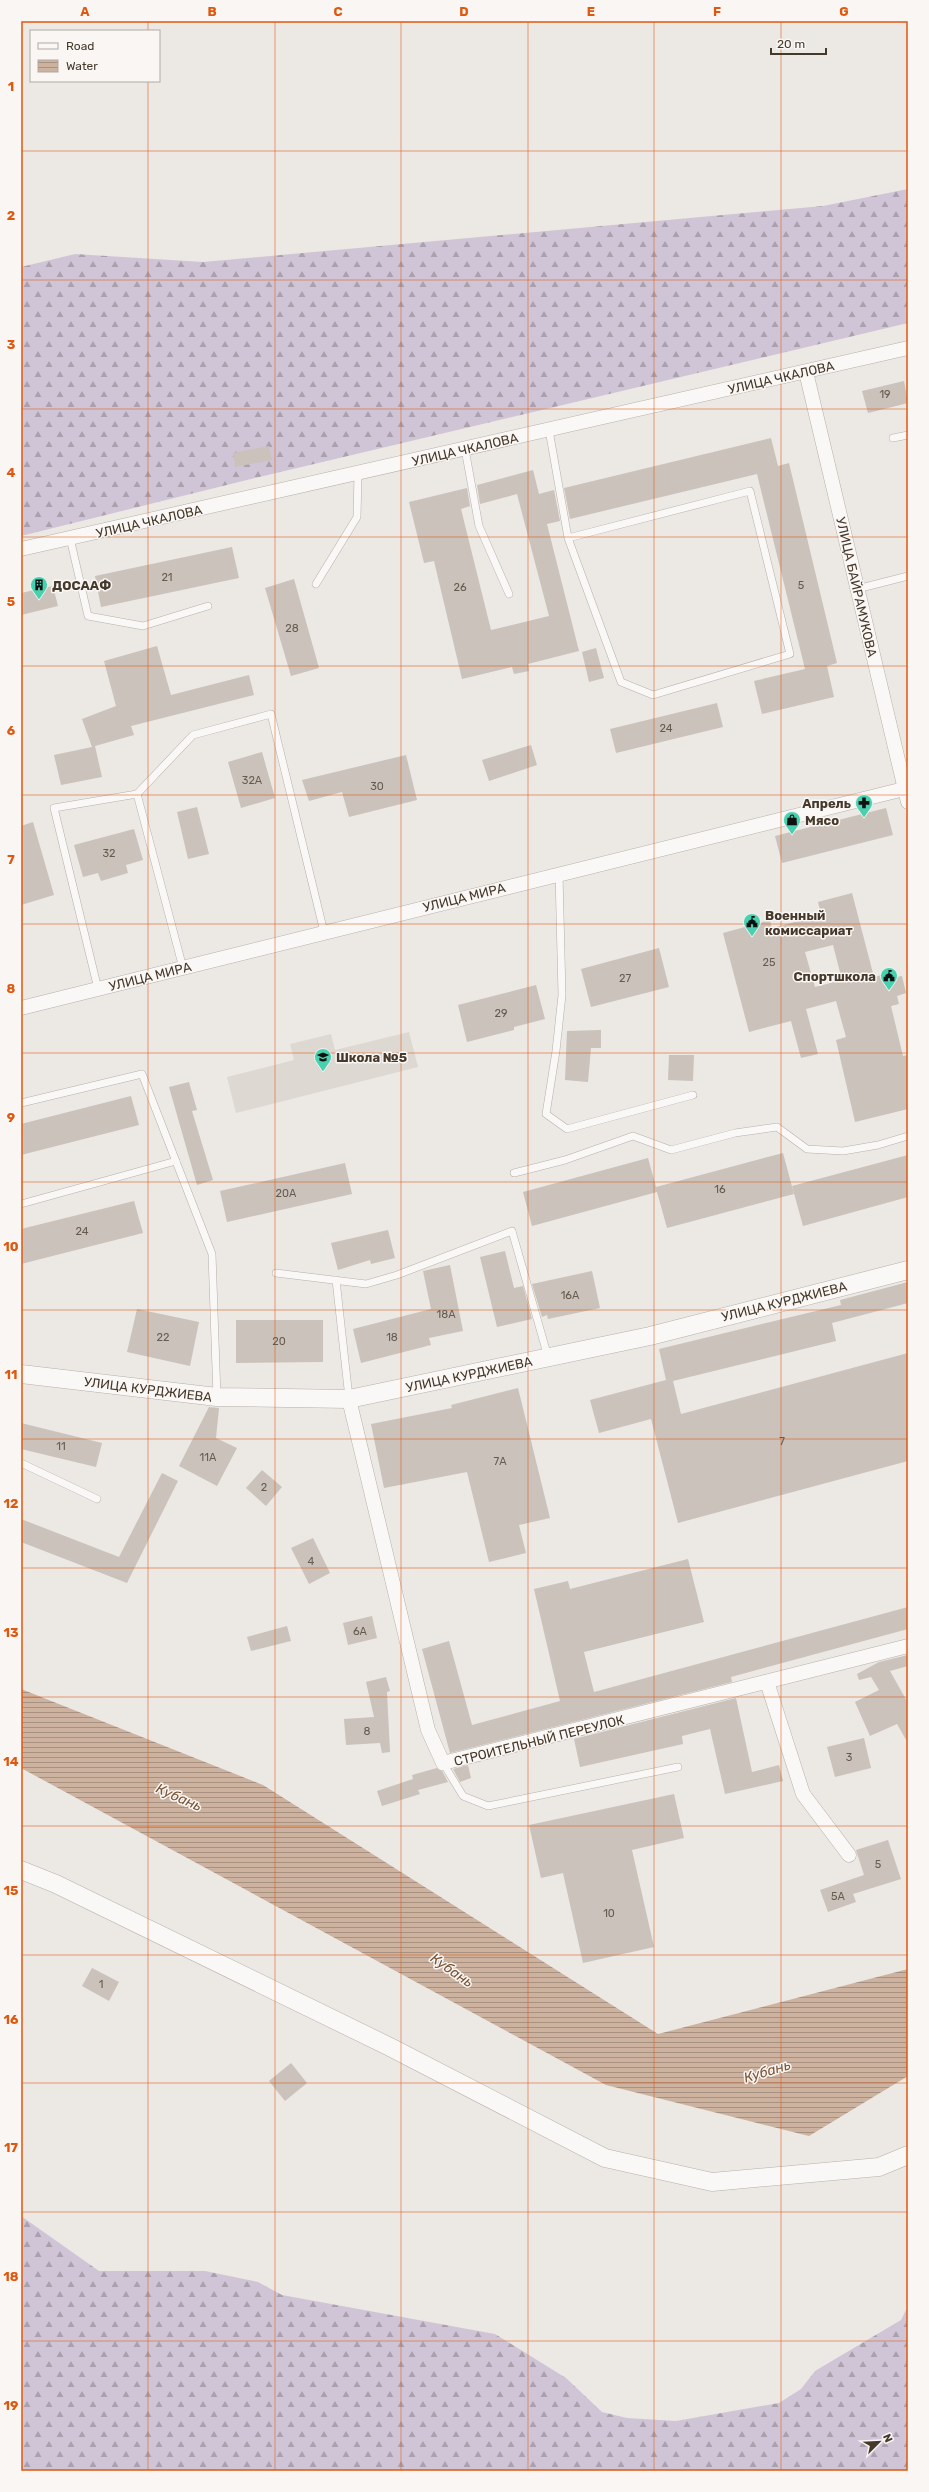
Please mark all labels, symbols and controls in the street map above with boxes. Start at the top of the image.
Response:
text: A [80,4,90,19]
text: B [207,4,217,19]
text: C [333,4,343,19]
text: D [459,4,469,19]
text: E [587,4,595,19]
text: F [713,4,721,19]
text: G [839,4,849,19]
legend [30,30,160,82]
scale bar [771,30,826,56]
text: 20 m [777,37,805,51]
text: Road [66,39,94,53]
text: Water [66,59,98,73]
text: 1 [8,79,14,94]
text: 2 [7,208,15,223]
text: 3 [7,337,16,352]
street label: УЛИЦА ЧКАЛОВА [727,358,836,397]
house number: 19 [879,388,891,401]
street label: УЛИЦА ЧКАЛОВА [411,430,520,469]
text: 4 [7,465,16,480]
street label: УЛИЦА ЧКАЛОВА [95,502,204,541]
street label: УЛИЦА БАЙРАМУКОВА [833,516,880,659]
house number: 21 [161,571,173,584]
building icon: ДОСААФ [29,575,49,600]
place label: ДОСААФ [52,578,111,593]
house number: 5 [798,579,805,592]
house number: 26 [453,581,467,594]
text: 5 [7,594,15,609]
house number: 28 [285,622,299,635]
house number: 24 [659,722,673,735]
text: 6 [7,723,16,738]
house number: 32А [242,774,263,787]
house number: 30 [370,780,384,793]
pharmacy icon: Апрель [854,793,874,818]
place label: Апрель [802,796,851,811]
shop icon: Мясо [782,810,802,835]
place label: Мясо [805,813,839,828]
house number: 32 [102,847,116,860]
text: 7 [7,852,15,867]
street label: УЛИЦА МИРА [421,880,507,915]
place label: Военный комиссариат [765,908,853,938]
public building icon: Военный комиссариат [742,912,762,937]
house number: 25 [763,956,776,969]
street label: УЛИЦА МИРА [107,959,193,994]
public building icon: Спортшкола [879,966,899,991]
place label: Спортшкола [793,969,876,984]
house number: 27 [619,972,631,985]
text: 8 [7,981,16,996]
house number: 29 [495,1007,507,1020]
school or university icon: Школа №5 [313,1047,333,1072]
place label: Школа №5 [336,1050,407,1065]
text: 9 [7,1110,15,1125]
house number: 16 [714,1183,726,1196]
house number: 20А [276,1187,297,1200]
house number: 24 [75,1225,89,1238]
text: 10 [3,1239,19,1254]
street label: УЛИЦА КУРДЖИЕВА [720,1279,849,1324]
house number: 16А [561,1289,580,1302]
house number: 18А [436,1308,456,1321]
house number: 22 [157,1331,169,1344]
house number: 18 [386,1331,398,1344]
house number: 20 [272,1335,286,1348]
street label: УЛИЦА КУРДЖИЕВА [405,1354,534,1395]
text: 11 [5,1367,17,1382]
street label: УЛИЦА КУРДЖИЕВА [83,1374,213,1405]
house number: 7 [779,1435,785,1448]
house number: 11 [56,1440,66,1453]
house number: 11А [200,1451,217,1464]
house number: 7А [493,1455,507,1468]
house number: 2 [261,1481,267,1494]
text: 12 [4,1496,18,1511]
house number: 4 [308,1555,315,1568]
text: 13 [3,1625,19,1640]
house number: 6А [353,1625,368,1638]
street label: СТРОИТЕЛЬНЫЙ ПЕРЕУЛОК [452,1712,626,1769]
house number: 8 [364,1725,371,1738]
house number: 3 [846,1751,853,1764]
text: 14 [3,1754,19,1769]
water label: Кубань [153,1780,204,1815]
house number: 5 [875,1858,882,1871]
text: 15 [4,1883,18,1898]
house number: 5А [831,1890,846,1903]
house number: 10 [603,1907,615,1920]
water label: Кубань [427,1950,476,1991]
house number: 1 [99,1978,103,1991]
text: 16 [4,2012,19,2027]
water label: Кубань [742,2056,793,2087]
text: 17 [4,2140,19,2155]
text: 18 [3,2269,19,2284]
text: 19 [4,2398,18,2413]
north arrow [859,2422,899,2462]
text: N [880,2432,895,2444]

